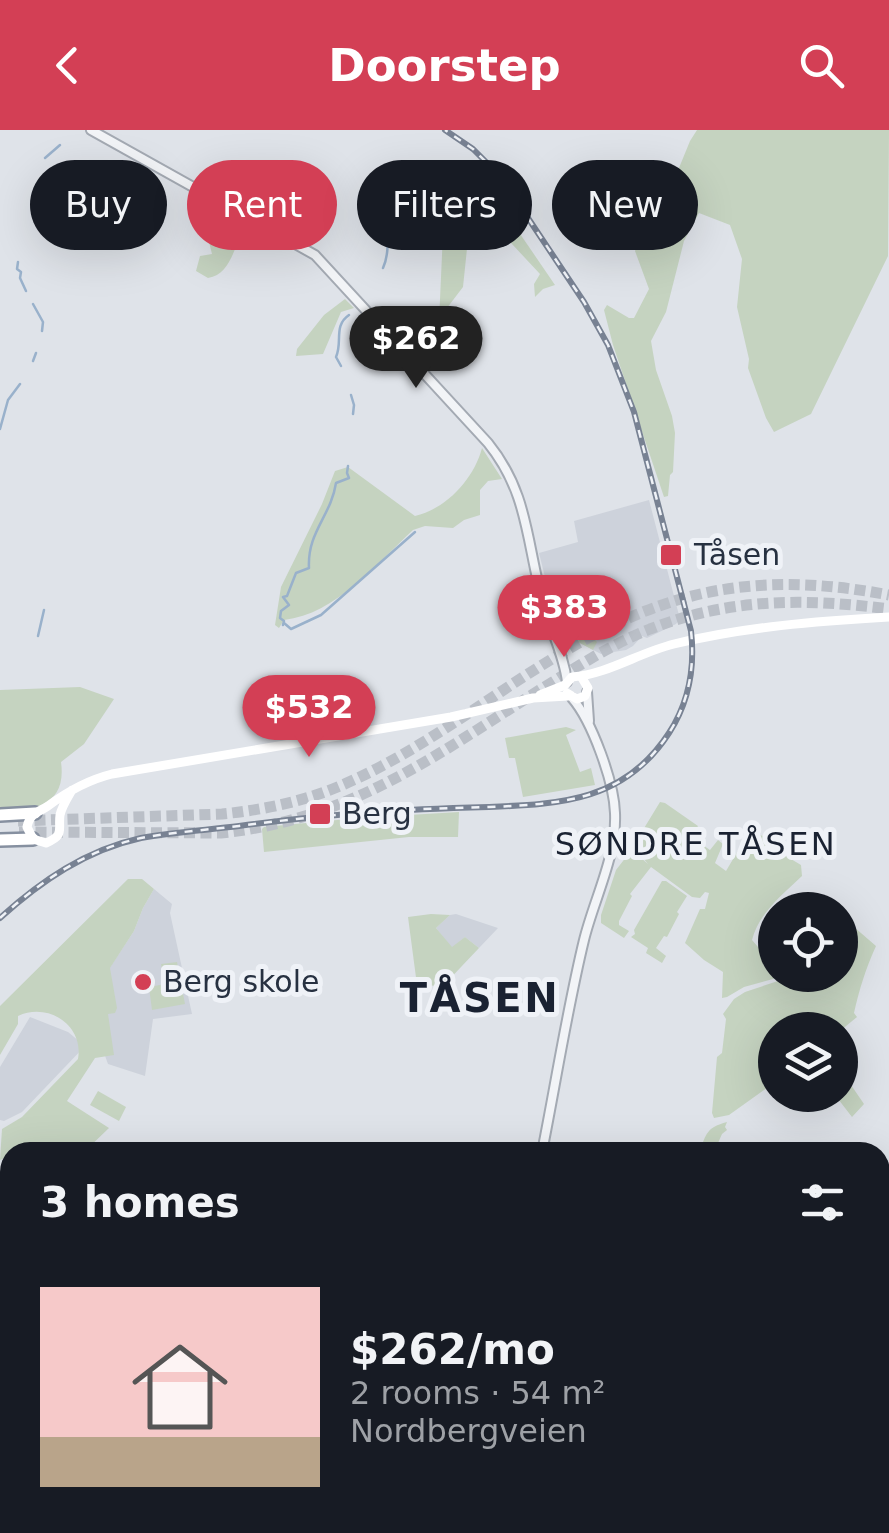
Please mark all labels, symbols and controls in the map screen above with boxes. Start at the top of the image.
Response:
icon: back [40,38,95,93]
icon: search [794,38,849,93]
text: Doorstep [328,39,561,92]
chip: Buy [30,160,167,250]
chip: Rent [187,160,337,250]
chip: Filters [357,160,532,250]
chip: New [552,160,698,250]
pin: $262 [357,306,475,391]
text: $262 [371,319,461,357]
place label: Tåsen [693,537,780,572]
marker: Tåsen [658,542,684,568]
pin: $383 [505,575,623,660]
text: $383 [519,588,609,626]
pin: $532 [250,675,368,760]
text: $532 [264,688,354,726]
place label: Berg [342,796,412,831]
marker: Berg [307,801,333,827]
district label: SØNDRE TÅSEN [555,825,837,863]
map controls [758,892,858,1112]
button: locate [758,892,858,992]
place label: Berg skole [163,964,320,999]
marker: Berg skole [132,971,154,993]
district label: TÅSEN [400,973,560,1021]
button: layers [758,1012,858,1112]
icon: filters [795,1175,850,1230]
text: 3 homes [40,1178,240,1227]
text: $262/mo [350,1325,555,1374]
icon: home [120,1327,240,1447]
text: 2 rooms · 54 m² [350,1374,605,1412]
text: Nordbergveien [350,1412,587,1450]

